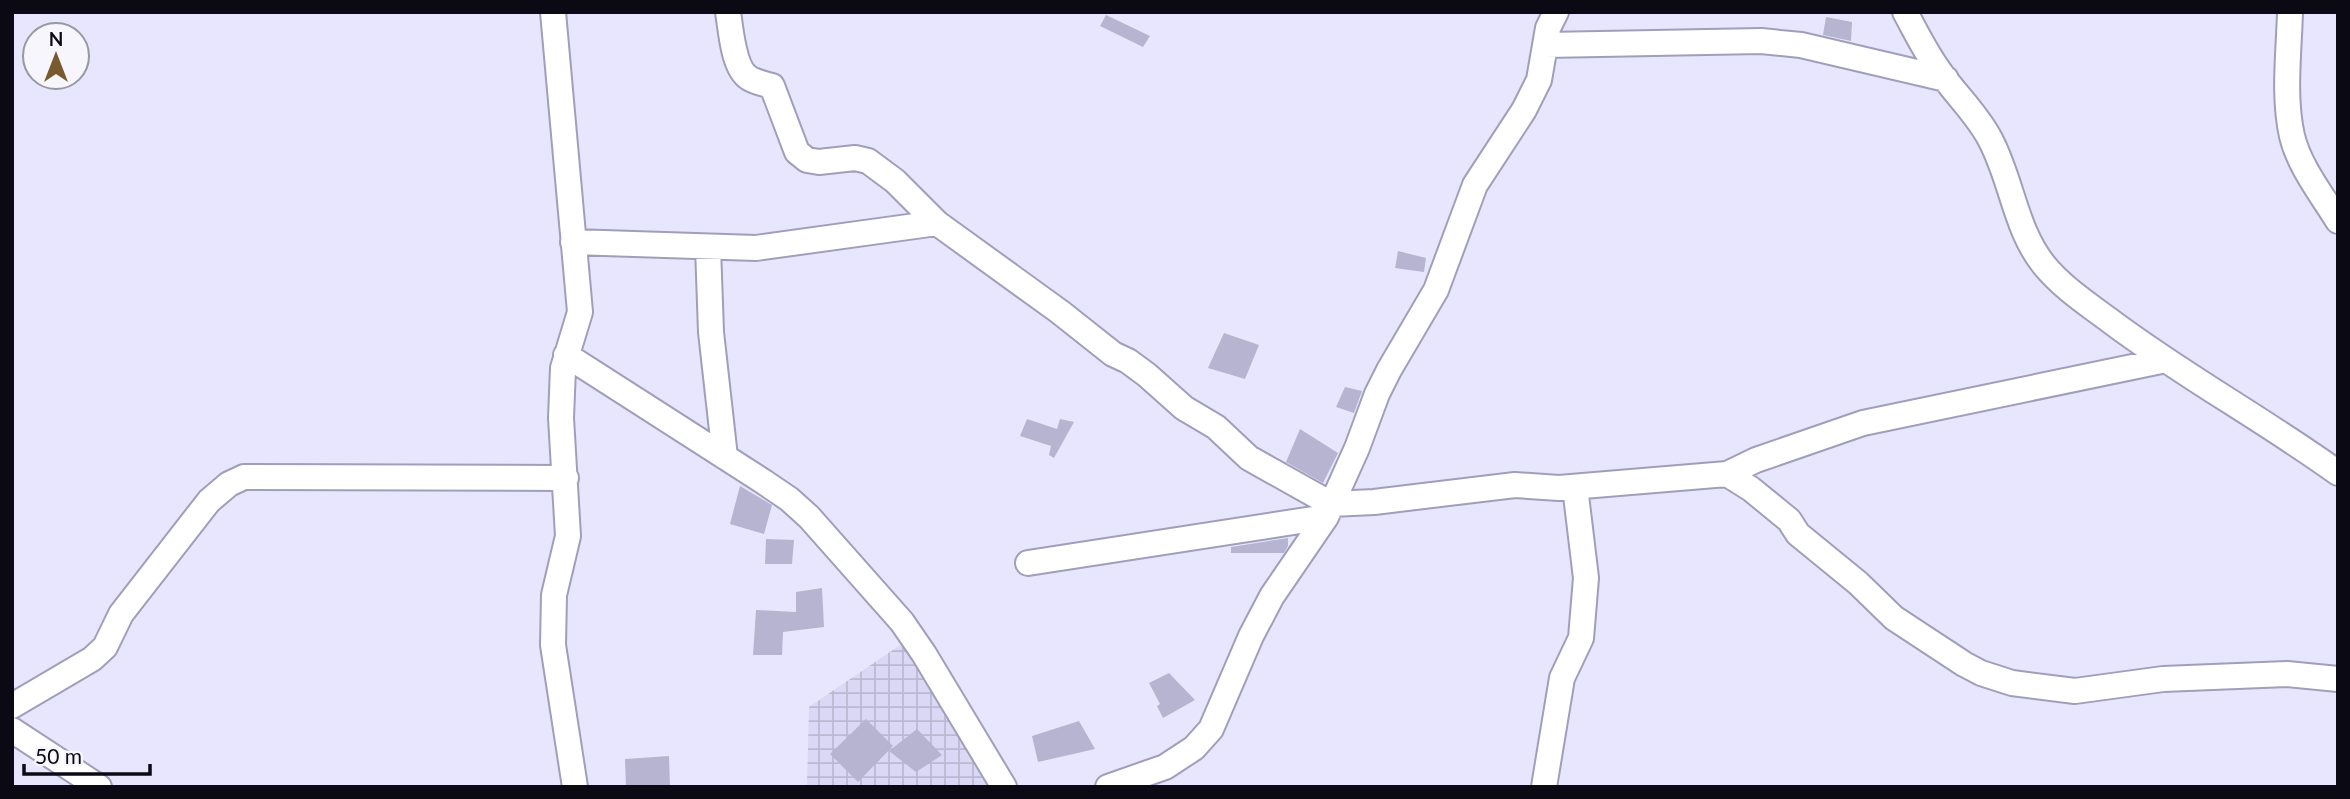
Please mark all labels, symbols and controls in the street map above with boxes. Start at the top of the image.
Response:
north arrow [21,21,91,91]
text: N [49,27,63,50]
scale bar [24,732,150,776]
text: 50 m [35,743,82,768]

